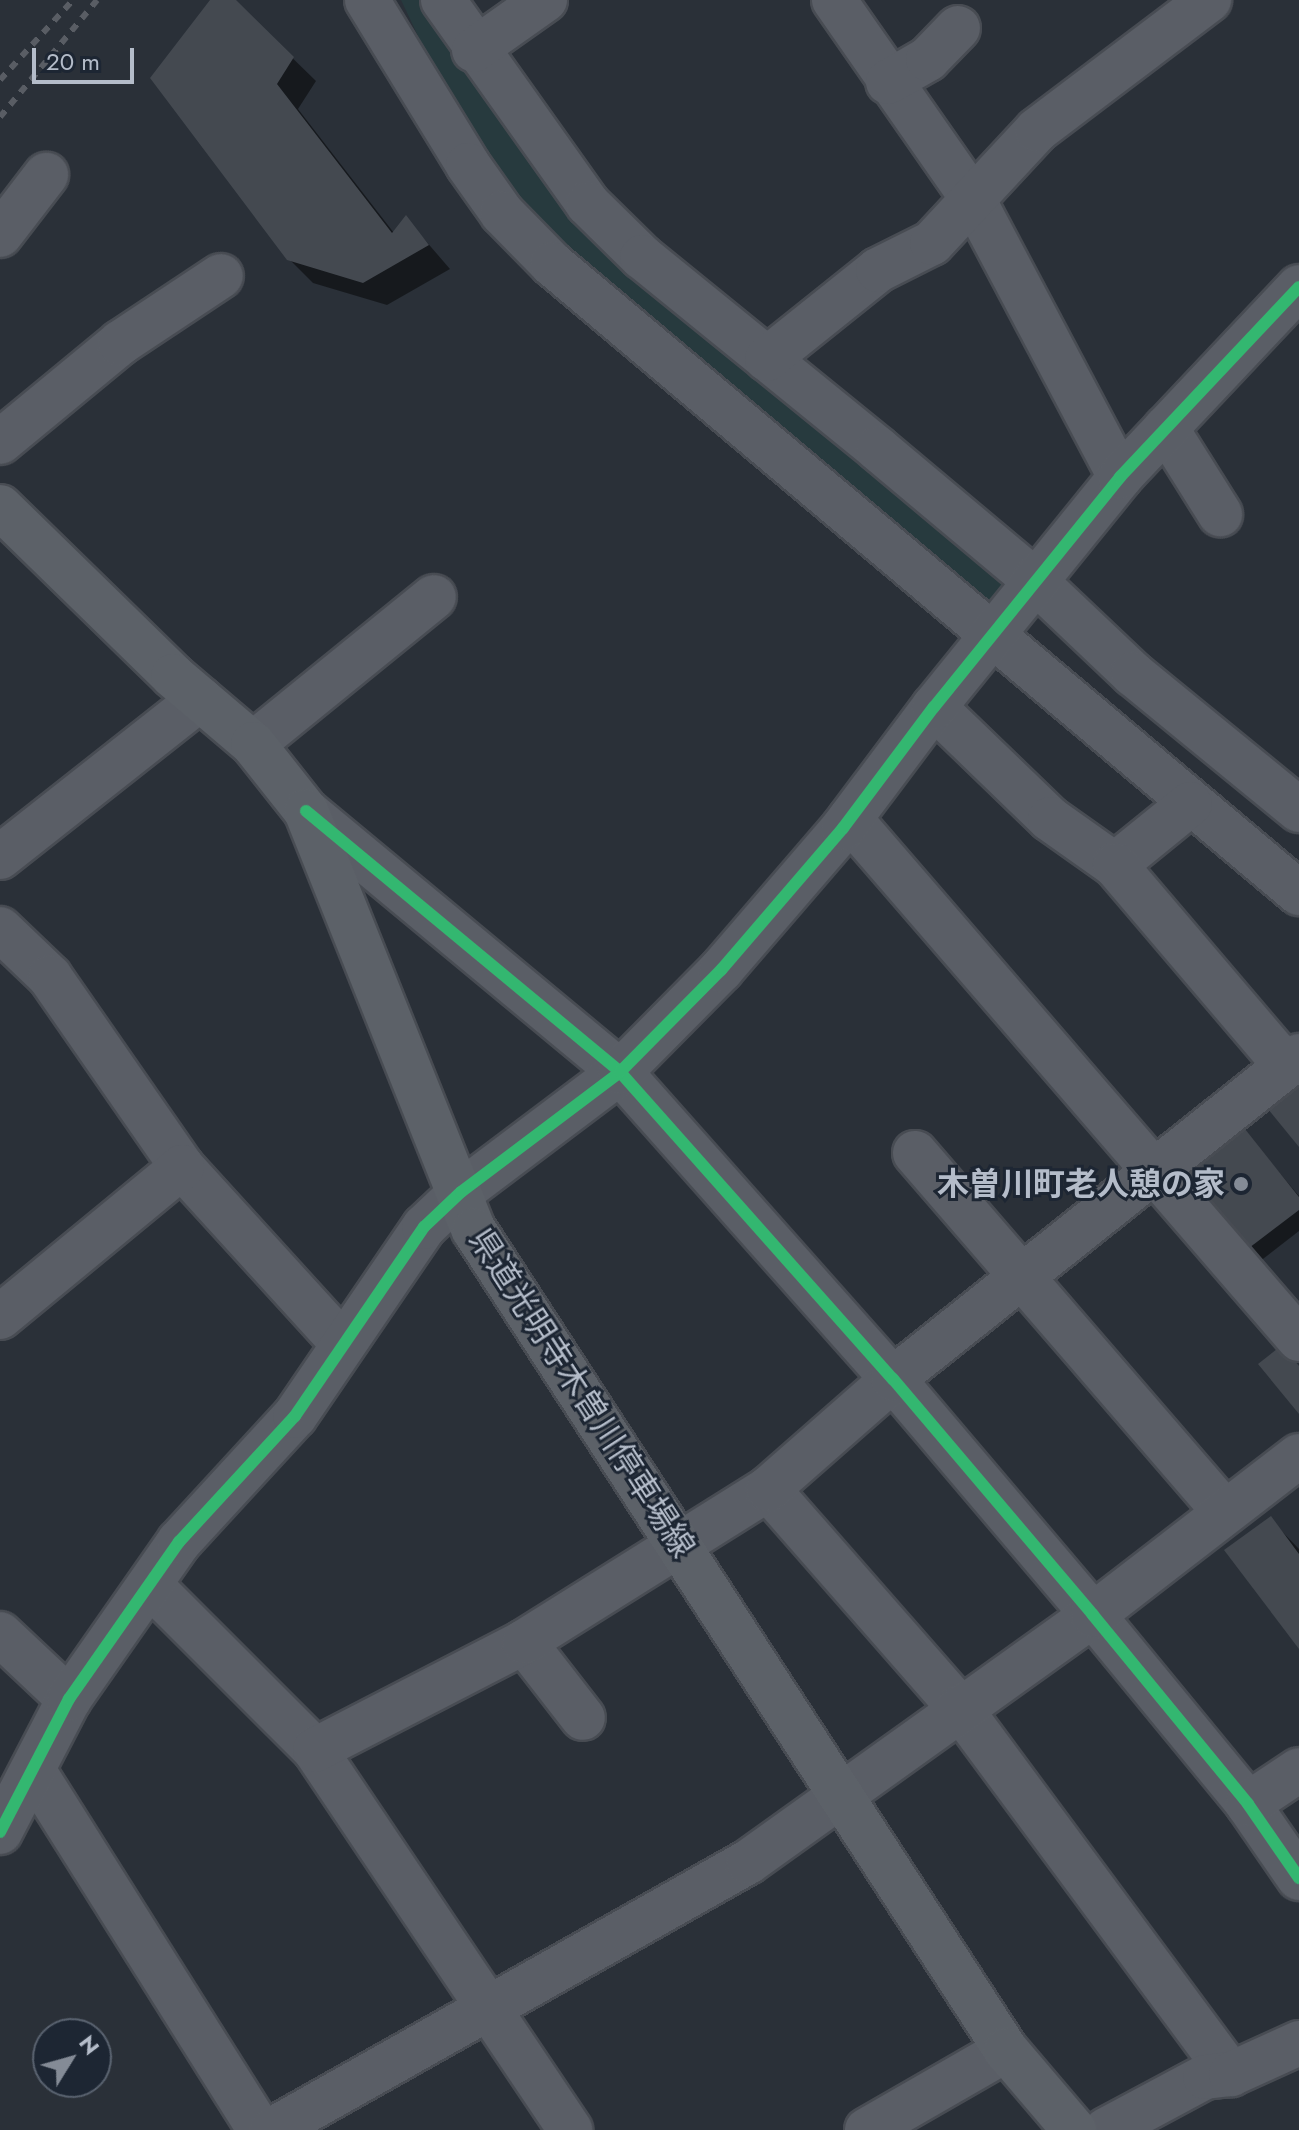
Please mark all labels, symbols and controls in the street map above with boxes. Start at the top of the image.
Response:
scale bar [36,32,138,82]
text: 20 m [46,44,100,79]
place label: 木曽川町老人憩の家 [937,1165,1225,1203]
marker: 木曽川町老人憩の家 [1232,1175,1250,1193]
street label: 県道光明寺木曽川停車場線 [461,1222,703,1564]
north arrow [32,2018,112,2098]
text: N [72,2028,108,2061]

